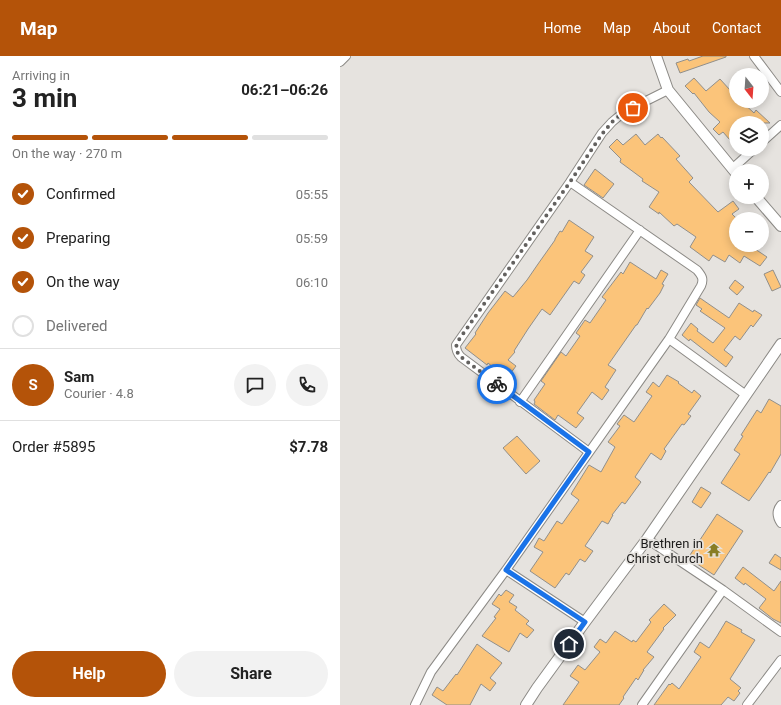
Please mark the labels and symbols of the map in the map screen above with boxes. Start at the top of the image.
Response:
north arrow [729,68,769,108]
pin [616,91,650,125]
courier [477,364,517,404]
place label: Brethren in Christ church [626,536,703,566]
temple icon: Brethren in Christ church [706,542,722,558]
pin [552,627,586,661]

